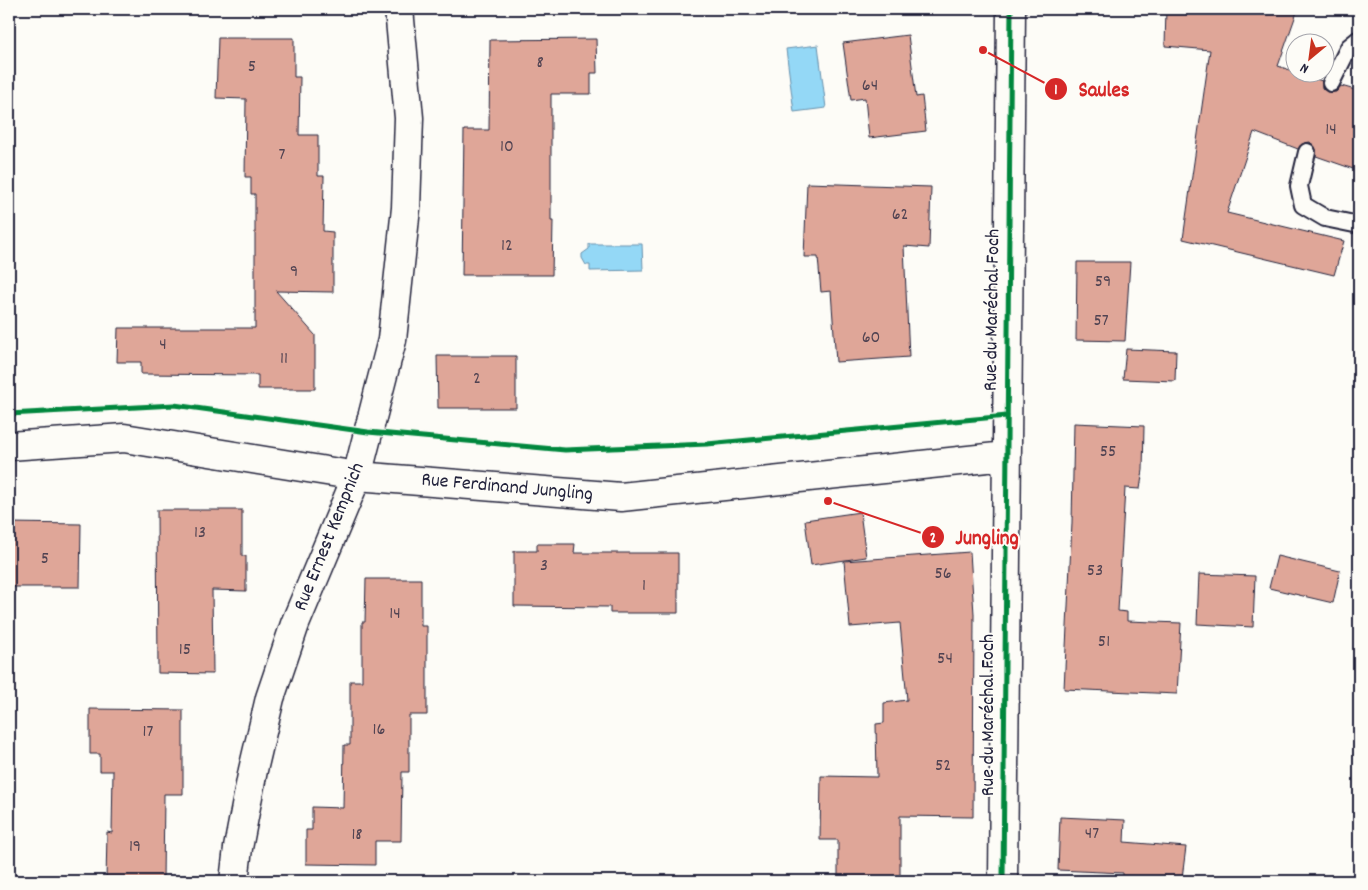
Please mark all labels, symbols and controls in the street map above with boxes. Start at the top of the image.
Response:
north arrow [1286,32,1336,82]
house number: 8 [536,51,544,76]
house number: 5 [248,55,256,80]
text: N [1297,57,1313,78]
callout: Saules [1043,71,1139,107]
house number: 64 [862,74,878,99]
text: Saules [1078,77,1130,107]
text: 1 [1054,80,1058,102]
house number: 14 [1325,118,1337,143]
house number: 10 [500,135,514,160]
house number: 7 [279,143,286,168]
house number: 62 [892,203,908,228]
street label: Rue du Maréchal Foch [978,229,1008,391]
house number: 12 [501,234,513,259]
house number: 9 [290,260,298,285]
house number: 59 [1095,270,1111,295]
house number: 57 [1093,309,1109,334]
house number: 60 [862,326,880,351]
house number: 4 [159,333,167,358]
house number: 11 [280,347,288,372]
house number: 2 [473,367,481,392]
house number: 55 [1100,440,1116,465]
street label: Rue Ernest Kempnich [287,459,373,615]
street label: Rue Ferdinand Jungling [420,467,594,509]
callout: Jungling [921,519,1029,555]
house number: 13 [194,521,206,546]
text: Jungling [955,525,1019,555]
text: 2 [930,528,936,550]
house number: 5 [41,547,49,572]
house number: 3 [540,554,548,579]
house number: 53 [1087,559,1103,584]
house number: 56 [934,562,952,587]
house number: 1 [642,574,646,599]
house number: 14 [389,602,401,627]
house number: 51 [1098,630,1110,655]
street label: Rue du Maréchal Foch [975,634,1003,796]
house number: 15 [179,638,191,663]
house number: 54 [937,647,953,672]
house number: 16 [373,718,385,743]
house number: 17 [143,720,154,745]
house number: 52 [935,754,951,779]
house number: 47 [1085,822,1099,847]
house number: 18 [351,823,363,848]
house number: 19 [129,835,141,860]

